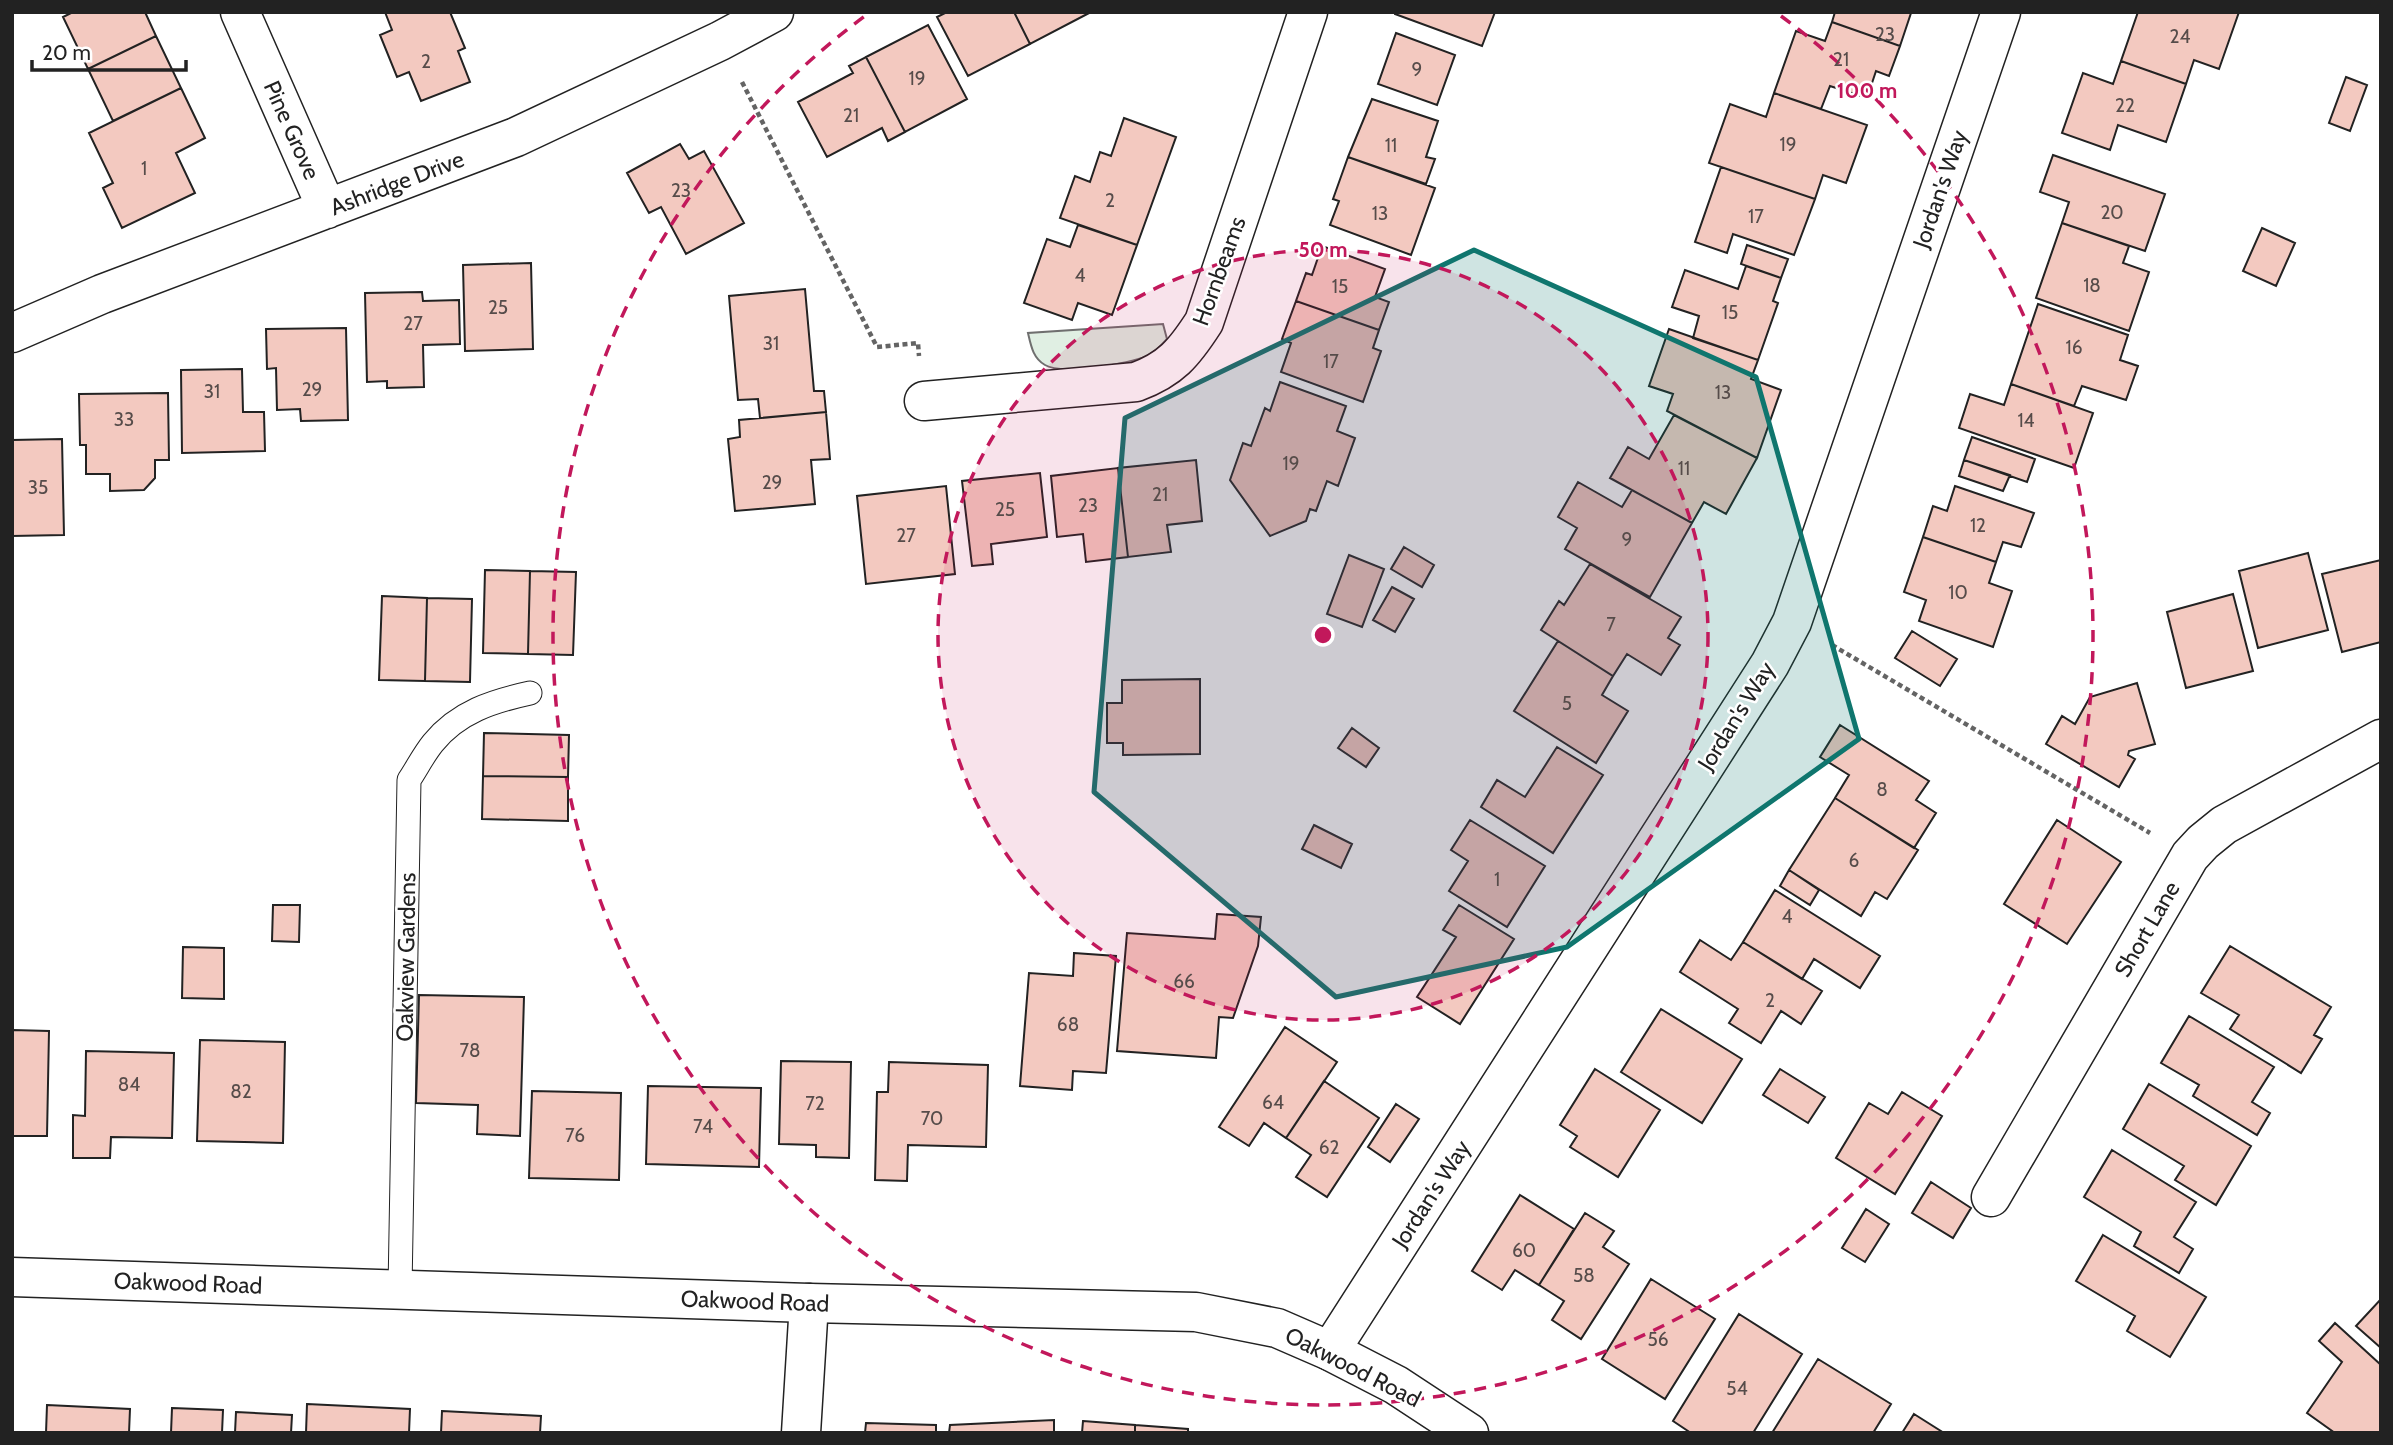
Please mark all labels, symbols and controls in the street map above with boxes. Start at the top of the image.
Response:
house number: 23 [1875,23,1895,46]
house number: 24 [2170,25,2190,48]
scale bar [32,28,186,72]
text: 20 m [42,40,91,65]
house number: 21 [1833,48,1849,71]
house number: 2 [421,50,431,73]
house number: 9 [1412,58,1422,81]
house number: 19 [909,67,926,90]
street label: Pine Grove [258,76,326,184]
text: 100 m [1837,78,1897,103]
house number: 22 [2115,94,2135,117]
house number: 21 [843,104,859,127]
street label: Jordan's Way [1906,126,1973,253]
house number: 19 [1780,133,1797,156]
house number: 11 [1385,134,1397,157]
street label: Ashridge Drive [326,145,468,221]
house number: 1 [141,157,147,180]
house number: 23 [671,179,691,202]
house number: 2 [1105,189,1115,212]
house number: 20 [2100,201,2124,224]
house number: 13 [1372,202,1388,225]
house number: 17 [1748,205,1764,228]
street label: Hornbeams [1186,213,1252,329]
text: 50 m [1298,237,1348,262]
house number: 4 [1075,264,1086,287]
house number: 18 [2083,274,2101,297]
house number: 15 [1332,275,1348,298]
house number: 25 [488,296,508,319]
house number: 15 [1722,301,1738,324]
house number: 27 [403,312,423,335]
house number: 31 [763,332,779,355]
house number: 16 [2066,336,2083,359]
house number: 17 [1323,350,1339,373]
house number: 29 [302,378,322,401]
house number: 31 [204,380,220,403]
house number: 13 [1715,381,1731,404]
house number: 33 [114,408,134,431]
house number: 14 [2017,409,2035,432]
house number: 19 [1283,452,1300,475]
house number: 11 [1678,457,1690,480]
house number: 29 [762,471,782,494]
house number: 35 [28,476,48,499]
house number: 21 [1152,483,1168,506]
house number: 23 [1078,494,1098,517]
house number: 25 [995,498,1015,521]
house number: 12 [1970,514,1986,537]
house number: 27 [896,524,916,547]
house number: 9 [1622,528,1632,551]
house number: 10 [1948,581,1968,604]
house number: 7 [1606,613,1616,636]
centre of rings [1311,623,1335,647]
street label: Jordan's Way [1691,656,1781,776]
house number: 5 [1562,692,1572,715]
house number: 8 [1876,778,1888,801]
house number: 6 [1849,849,1859,872]
house number: 1 [1494,868,1500,891]
street label: Oakview Gardens [391,872,421,1042]
street label: Short Lane [2108,876,2186,982]
house number: 4 [1782,905,1793,928]
house number: 66 [1173,970,1195,993]
house number: 2 [1765,989,1775,1012]
house number: 68 [1057,1013,1079,1036]
house number: 78 [459,1039,481,1062]
house number: 84 [118,1073,140,1096]
house number: 82 [230,1080,252,1103]
house number: 64 [1262,1091,1284,1114]
house number: 72 [805,1092,825,1115]
house number: 70 [921,1107,943,1130]
house number: 74 [693,1115,713,1138]
house number: 76 [565,1124,585,1147]
street label: Jordan's Way [1385,1135,1476,1254]
house number: 62 [1319,1136,1339,1159]
house number: 60 [1512,1239,1536,1262]
house number: 58 [1573,1264,1595,1287]
street label: Oakwood Road [113,1266,263,1300]
street label: Oakwood Road [680,1284,830,1318]
street label: Oakwood Road [1280,1321,1426,1413]
house number: 56 [1647,1328,1669,1351]
house number: 54 [1726,1377,1748,1400]

